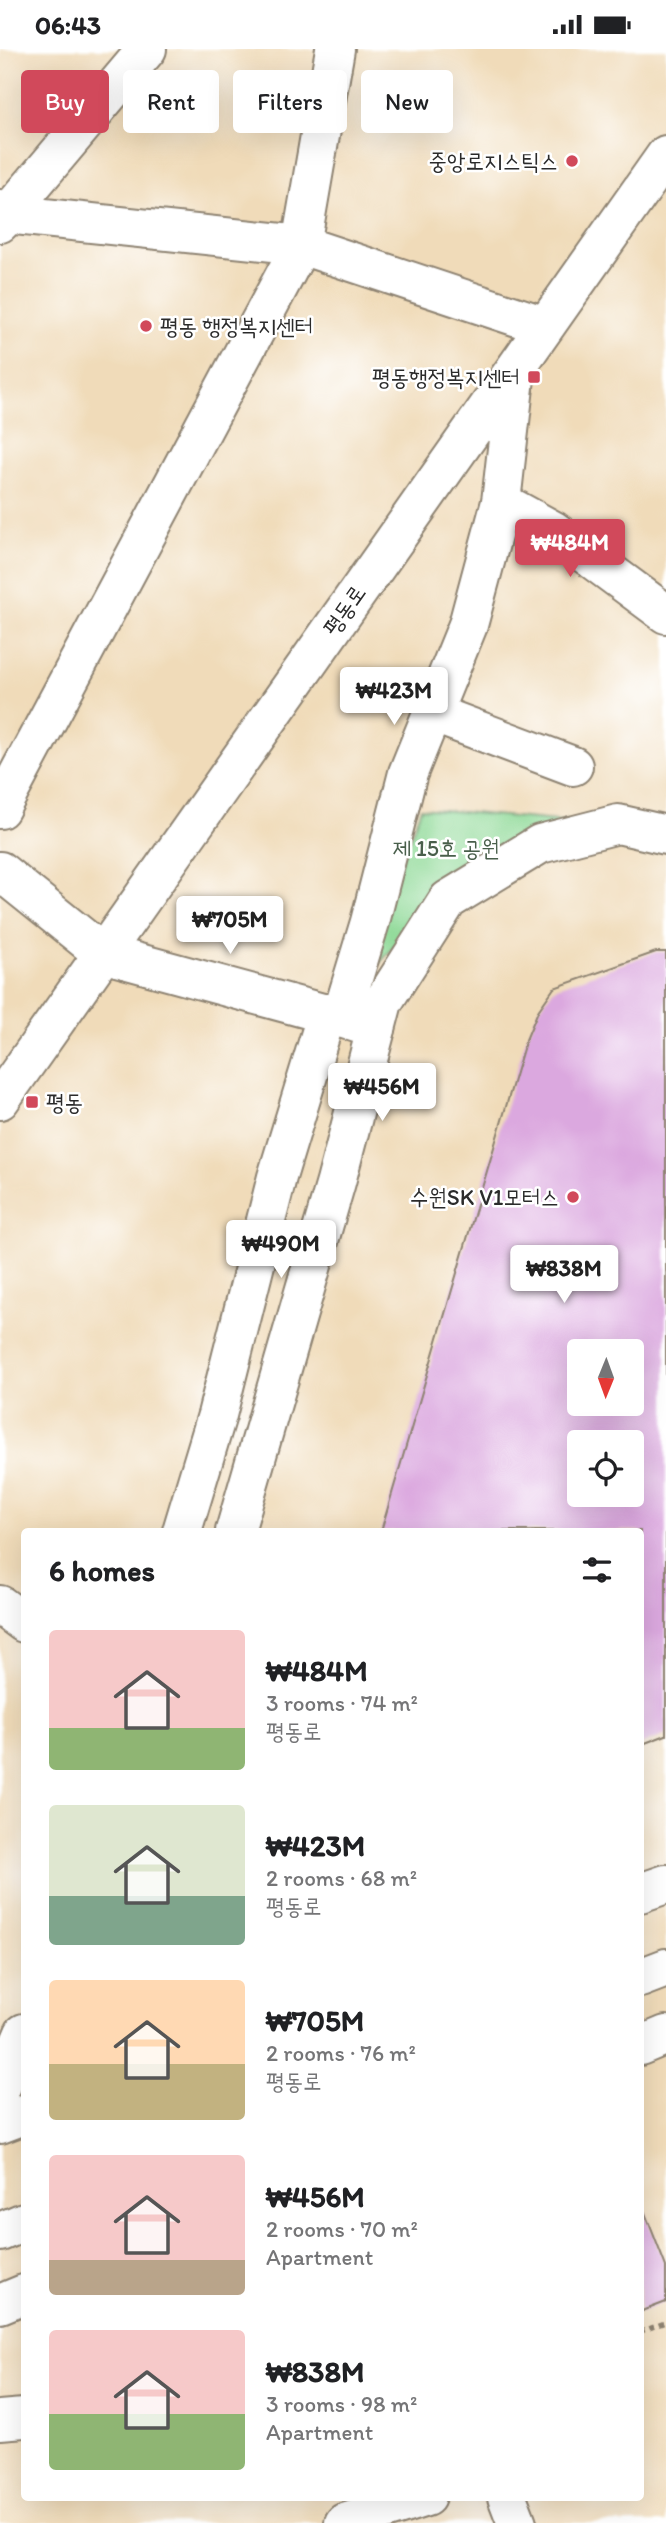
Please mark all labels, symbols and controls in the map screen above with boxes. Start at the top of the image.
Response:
text: 06:43 [35,9,101,41]
chip: Buy [21,70,109,133]
chip: Rent [123,70,219,133]
chip: Filters [233,70,347,133]
chip: New [361,70,453,133]
place label: 중앙로지스틱스 [428,147,558,175]
marker: 중앙로지스틱스 [564,153,580,169]
place label: 평동 행정복지센터 [160,312,313,340]
marker: 평동 행정복지센터 [138,318,154,334]
place label: 평동행정복지센터 [372,363,520,391]
marker: 평동행정복지센터 [526,369,542,385]
pin: ₩484M [521,519,619,579]
text: ₩484M [531,528,609,556]
street label: 평동로 [317,579,371,641]
pin: ₩423M [345,667,443,727]
text: ₩423M [356,676,432,704]
park label: 제 15호 공원 [392,834,500,862]
pin: ₩705M [181,897,279,956]
text: ₩705M [192,905,268,933]
pin: ₩456M [333,1063,431,1123]
text: ₩456M [344,1072,420,1100]
place label: 평동 [46,1088,83,1116]
marker: 평동 [24,1094,40,1110]
place label: 수원SK V1모터스 [410,1183,559,1211]
marker: 수원SK V1모터스 [565,1189,581,1205]
pin: ₩490M [232,1221,330,1280]
text: ₩490M [242,1229,320,1257]
pin: ₩838M [515,1245,613,1305]
text: ₩838M [526,1254,602,1282]
north arrow [567,1339,644,1416]
map controls [567,1339,644,1507]
button: locate [567,1430,644,1507]
icon: filters [578,1551,616,1589]
text: 6 homes [49,1552,155,1589]
text: ₩484M [266,1652,368,1689]
icon: home [105,1658,189,1742]
text: 3 rooms · 74 m² [266,1689,418,1717]
text: 평동로 [266,1717,322,1745]
text: ₩423M [266,1827,365,1864]
icon: home [105,1833,189,1917]
text: 2 rooms · 68 m² [266,1864,417,1892]
text: 평동로 [266,1892,322,1920]
text: ₩705M [266,2002,364,2039]
icon: home [105,2008,189,2092]
text: 2 rooms · 76 m² [266,2039,416,2067]
text: 평동로 [266,2067,322,2095]
text: ₩456M [266,2178,365,2215]
icon: home [105,2183,189,2267]
text: 2 rooms · 70 m² [266,2215,418,2243]
text: Apartment [266,2243,373,2271]
text: ₩838M [266,2353,364,2390]
icon: home [105,2358,189,2442]
text: 3 rooms · 98 m² [266,2390,417,2418]
text: Apartment [266,2418,373,2446]

